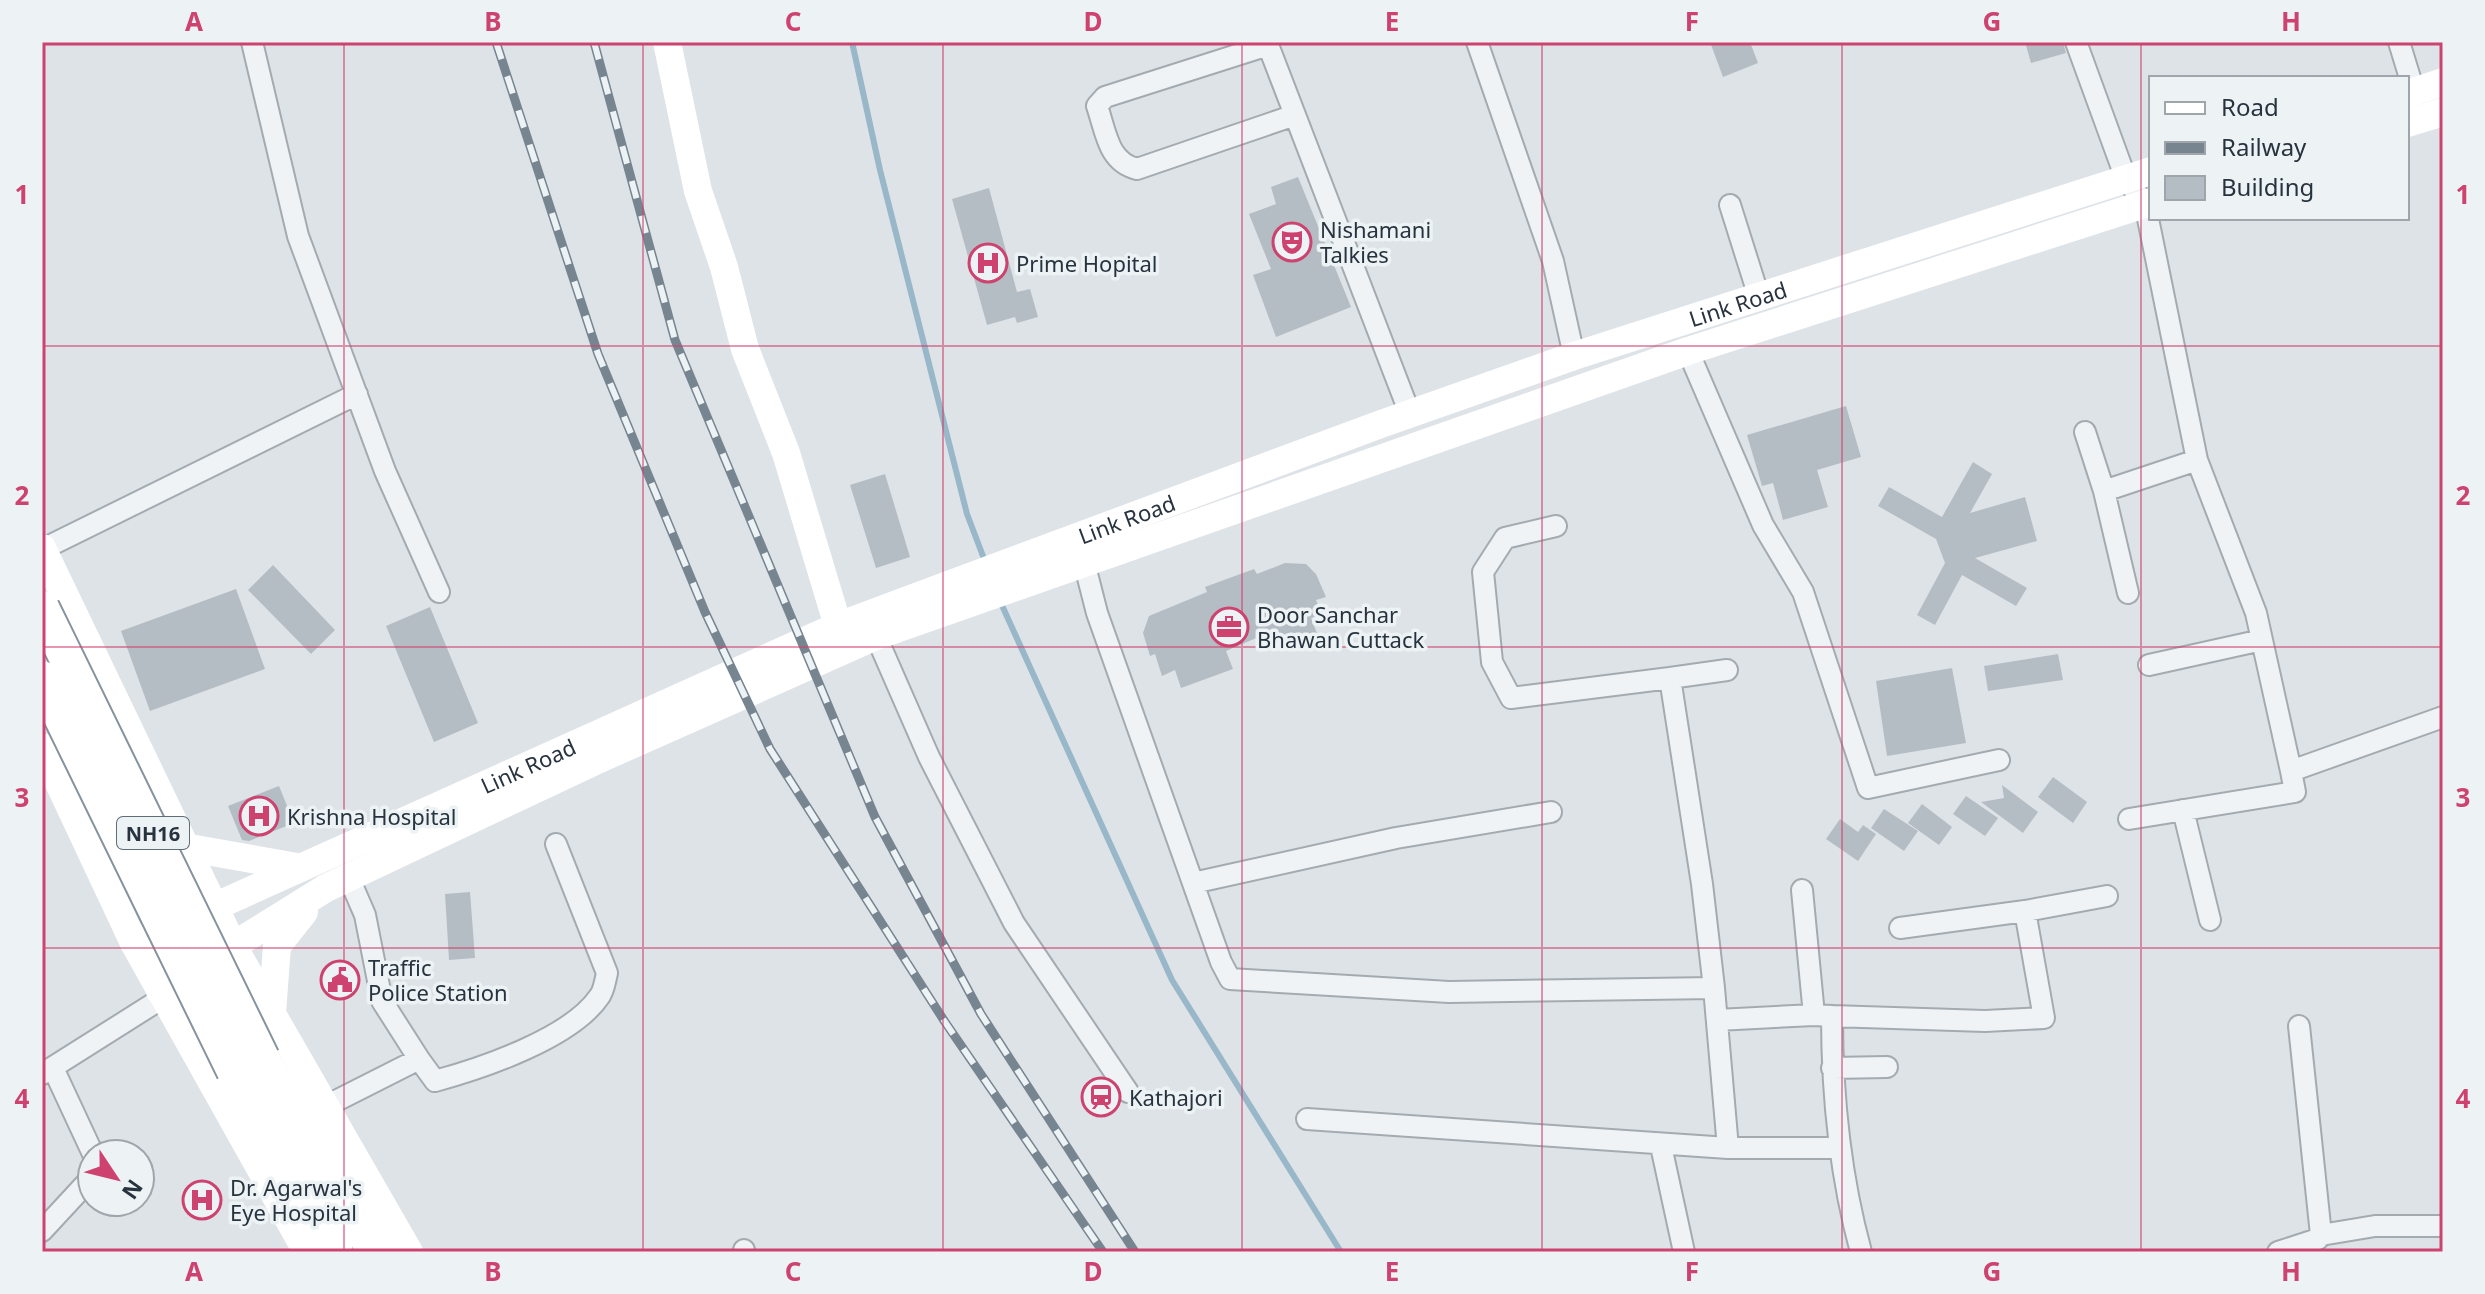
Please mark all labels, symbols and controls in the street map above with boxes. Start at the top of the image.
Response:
text: A [185,3,203,39]
text: B [484,3,502,39]
text: C [785,3,801,39]
text: D [1083,3,1103,39]
text: E [1385,3,1399,39]
text: F [1685,3,1699,39]
text: G [1983,3,2001,39]
text: H [2281,3,2301,39]
legend [2149,76,2409,220]
text: Road [2221,90,2279,123]
text: Railway [2221,130,2307,163]
text: Building [2221,170,2314,203]
text: 1 [15,176,29,212]
text: 1 [2456,176,2470,212]
place label: Nishamani Talkies [1320,214,1431,269]
theatre icon: Nishamani Talkies [1271,221,1313,263]
hospital icon: Prime Hopital [967,242,1009,284]
place label: Prime Hopital [1016,248,1158,278]
street label: Link Road [1685,274,1790,333]
text: 2 [15,477,30,513]
text: 2 [2456,477,2471,513]
street label: Link Road [1074,487,1179,550]
place label: Door Sanchar Bhawan Cuttack [1257,599,1424,654]
office icon: Door Sanchar Bhawan Cuttack [1208,606,1250,648]
street label: Link Road [476,731,580,800]
text: 3 [15,779,29,815]
text: 3 [2456,779,2470,815]
hospital icon: Krishna Hospital [238,795,280,837]
place label: Krishna Hospital [287,801,457,831]
road number: NH16 [117,817,189,849]
place label: Traffic Police Station [368,952,508,1007]
public building icon: Traffic Police Station [319,959,361,1001]
station icon: Kathajori [1080,1076,1122,1118]
text: 4 [15,1080,30,1116]
text: 4 [2456,1080,2471,1116]
place label: Kathajori [1129,1082,1223,1112]
north arrow [76,1138,156,1218]
place label: Dr. Agarwal's Eye Hospital [230,1172,362,1227]
text: N [116,1174,151,1206]
hospital icon: Dr. Agarwal's Eye Hospital [181,1179,223,1221]
text: A [185,1253,203,1289]
text: B [484,1253,502,1289]
text: C [785,1253,801,1289]
text: D [1083,1253,1103,1289]
text: E [1385,1253,1399,1289]
text: F [1685,1253,1699,1289]
text: G [1983,1253,2001,1289]
text: H [2281,1253,2301,1289]

